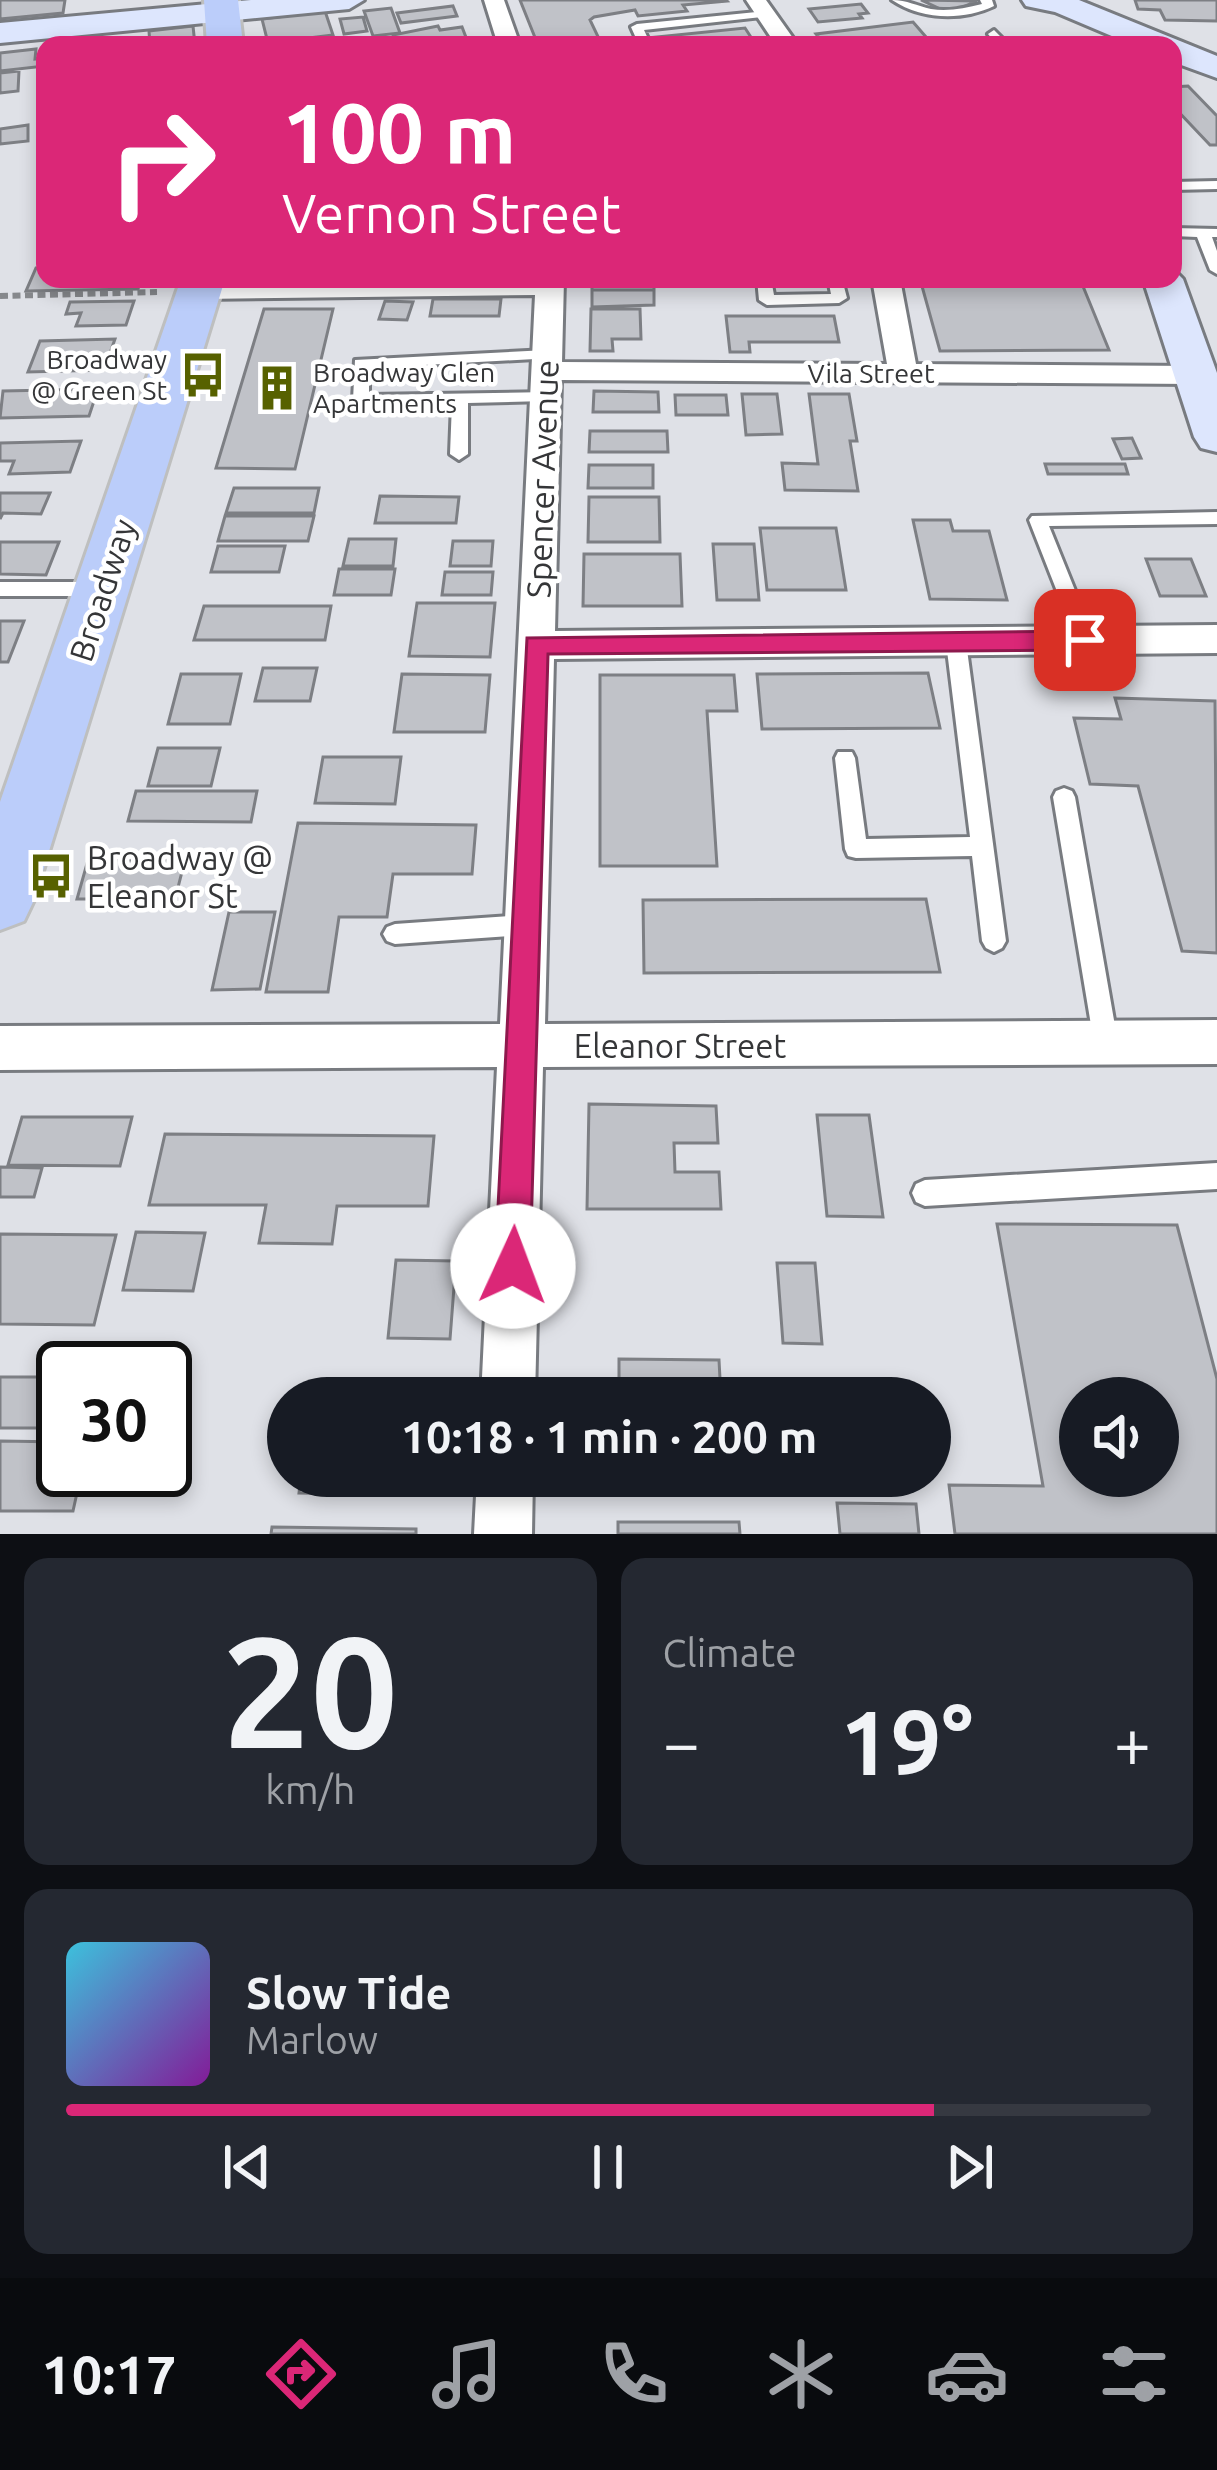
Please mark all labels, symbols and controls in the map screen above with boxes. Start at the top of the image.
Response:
icon: right [84,84,240,240]
text: 100 m [282,85,516,179]
text: Vernon Street [282,183,621,243]
place label: Broadway @ Green St [31,344,167,405]
bus stop icon: Broadway @ Green St [178,350,228,400]
place label: Broadway Glen Apartments [313,357,495,418]
street label: Vila Street [807,358,935,388]
street label: Spencer Avenue [519,359,565,599]
building icon: Broadway Glen Apartments [252,363,302,413]
street label: Broadway [62,514,142,666]
pin [1034,589,1136,691]
icon: arrive [1052,607,1118,673]
place label: Broadway @ Eleanor St [87,839,273,914]
bus stop icon: Broadway @ Eleanor St [26,851,76,901]
street label: Eleanor Street [574,1027,786,1064]
position arrow [450,1203,576,1329]
speed limit sign: 30 [36,1341,192,1497]
map controls [1059,1377,1179,1497]
button: sound [1059,1377,1179,1497]
text: 10:18 · 1 min · 200 m [401,1411,817,1462]
text: 20 [222,1603,398,1777]
text: Climate [663,1631,797,1674]
text: 19° [840,1691,973,1792]
text: − [663,1705,700,1779]
text: + [1114,1705,1151,1779]
text: km/h [265,1768,355,1811]
text: Slow Tide [246,1967,451,2018]
text: Marlow [246,2018,378,2061]
icon: previous [214,2134,280,2200]
icon: pause [575,2134,641,2200]
icon: next [937,2134,1003,2200]
icon: directions [259,2332,343,2416]
icon: music [425,2332,509,2416]
icon: phone [592,2332,676,2416]
icon: climate [759,2332,843,2416]
icon: car [925,2332,1009,2416]
icon: filters [1092,2332,1176,2416]
text: 10:17 [41,2344,176,2404]

